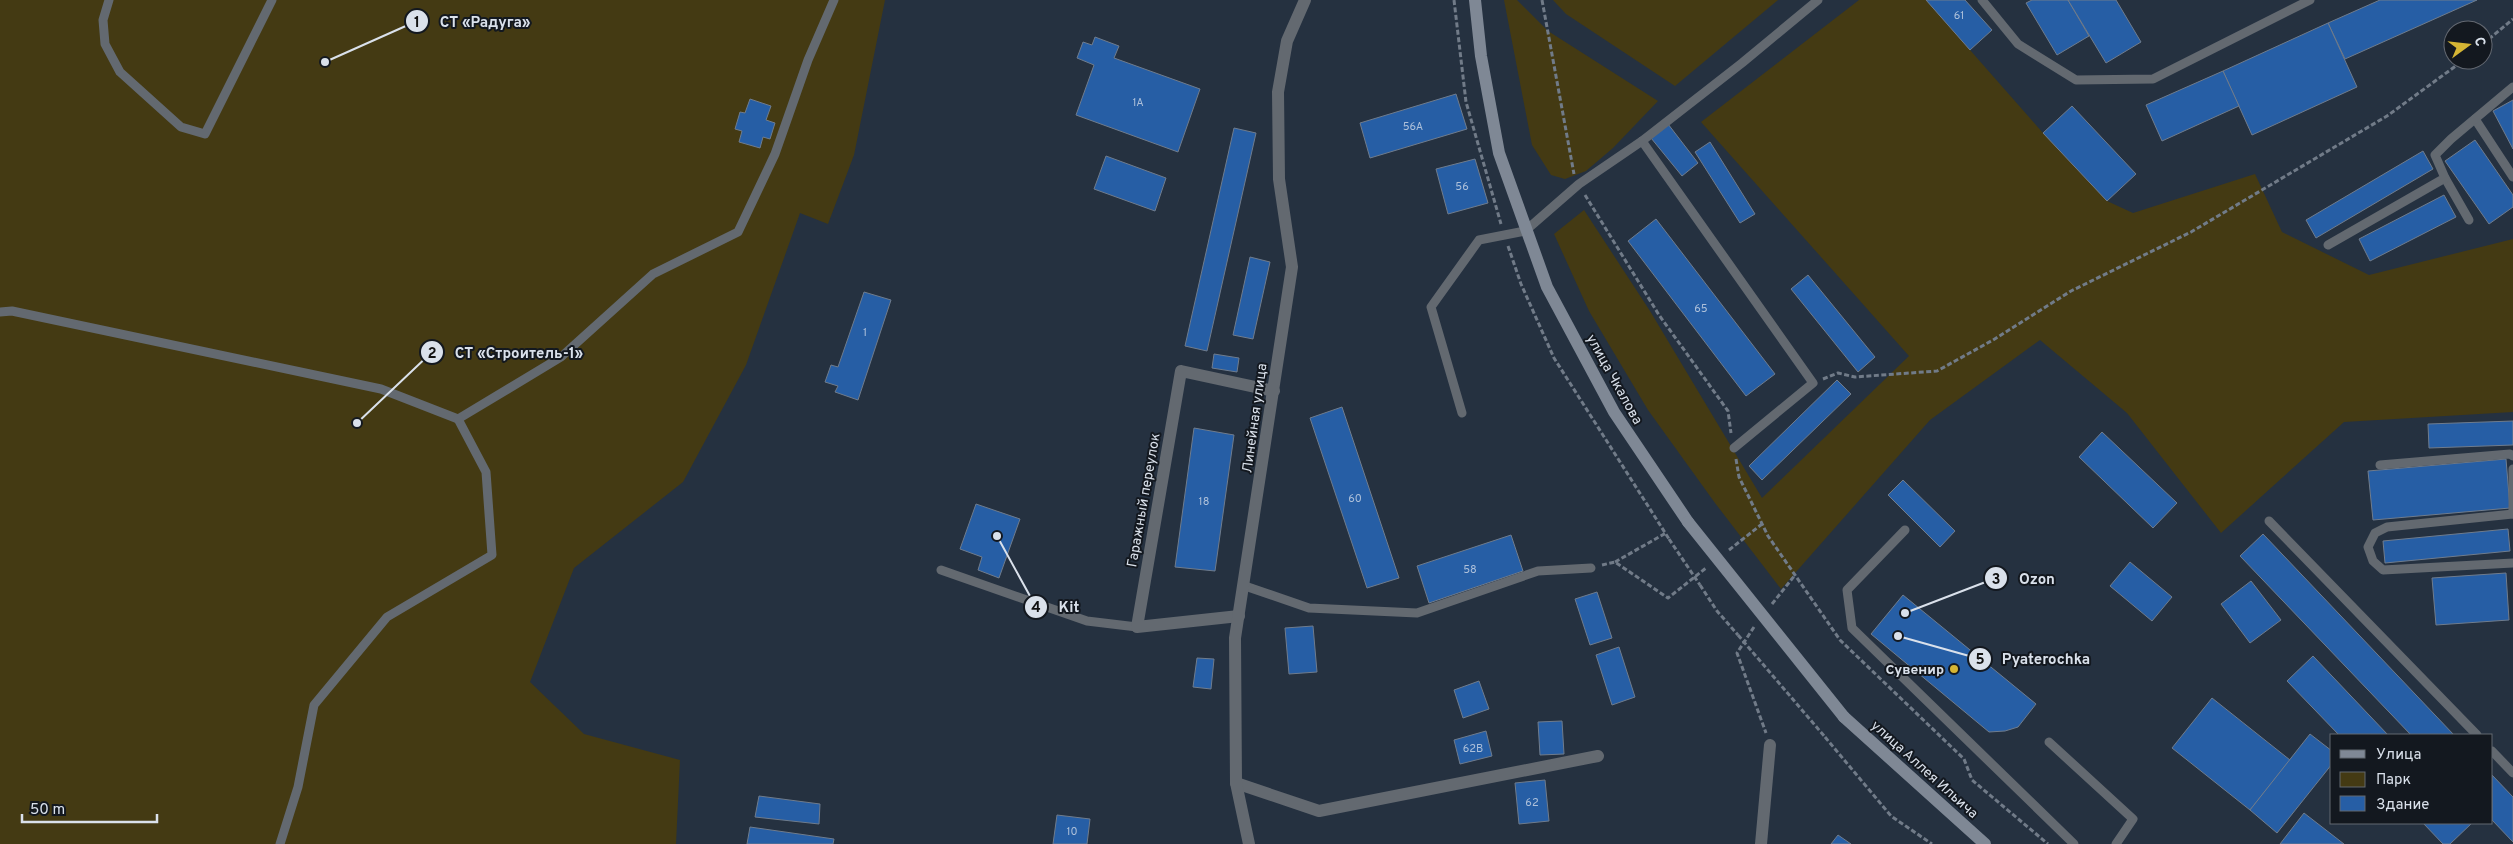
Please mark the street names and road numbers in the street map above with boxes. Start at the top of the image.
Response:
street label: улица Чкалова [1582,332,1645,428]
street label: Линейная улица [1239,362,1272,474]
street label: Гаражный переулок [1124,432,1165,569]
street label: улица Аллея Ильича [1867,718,1981,823]

